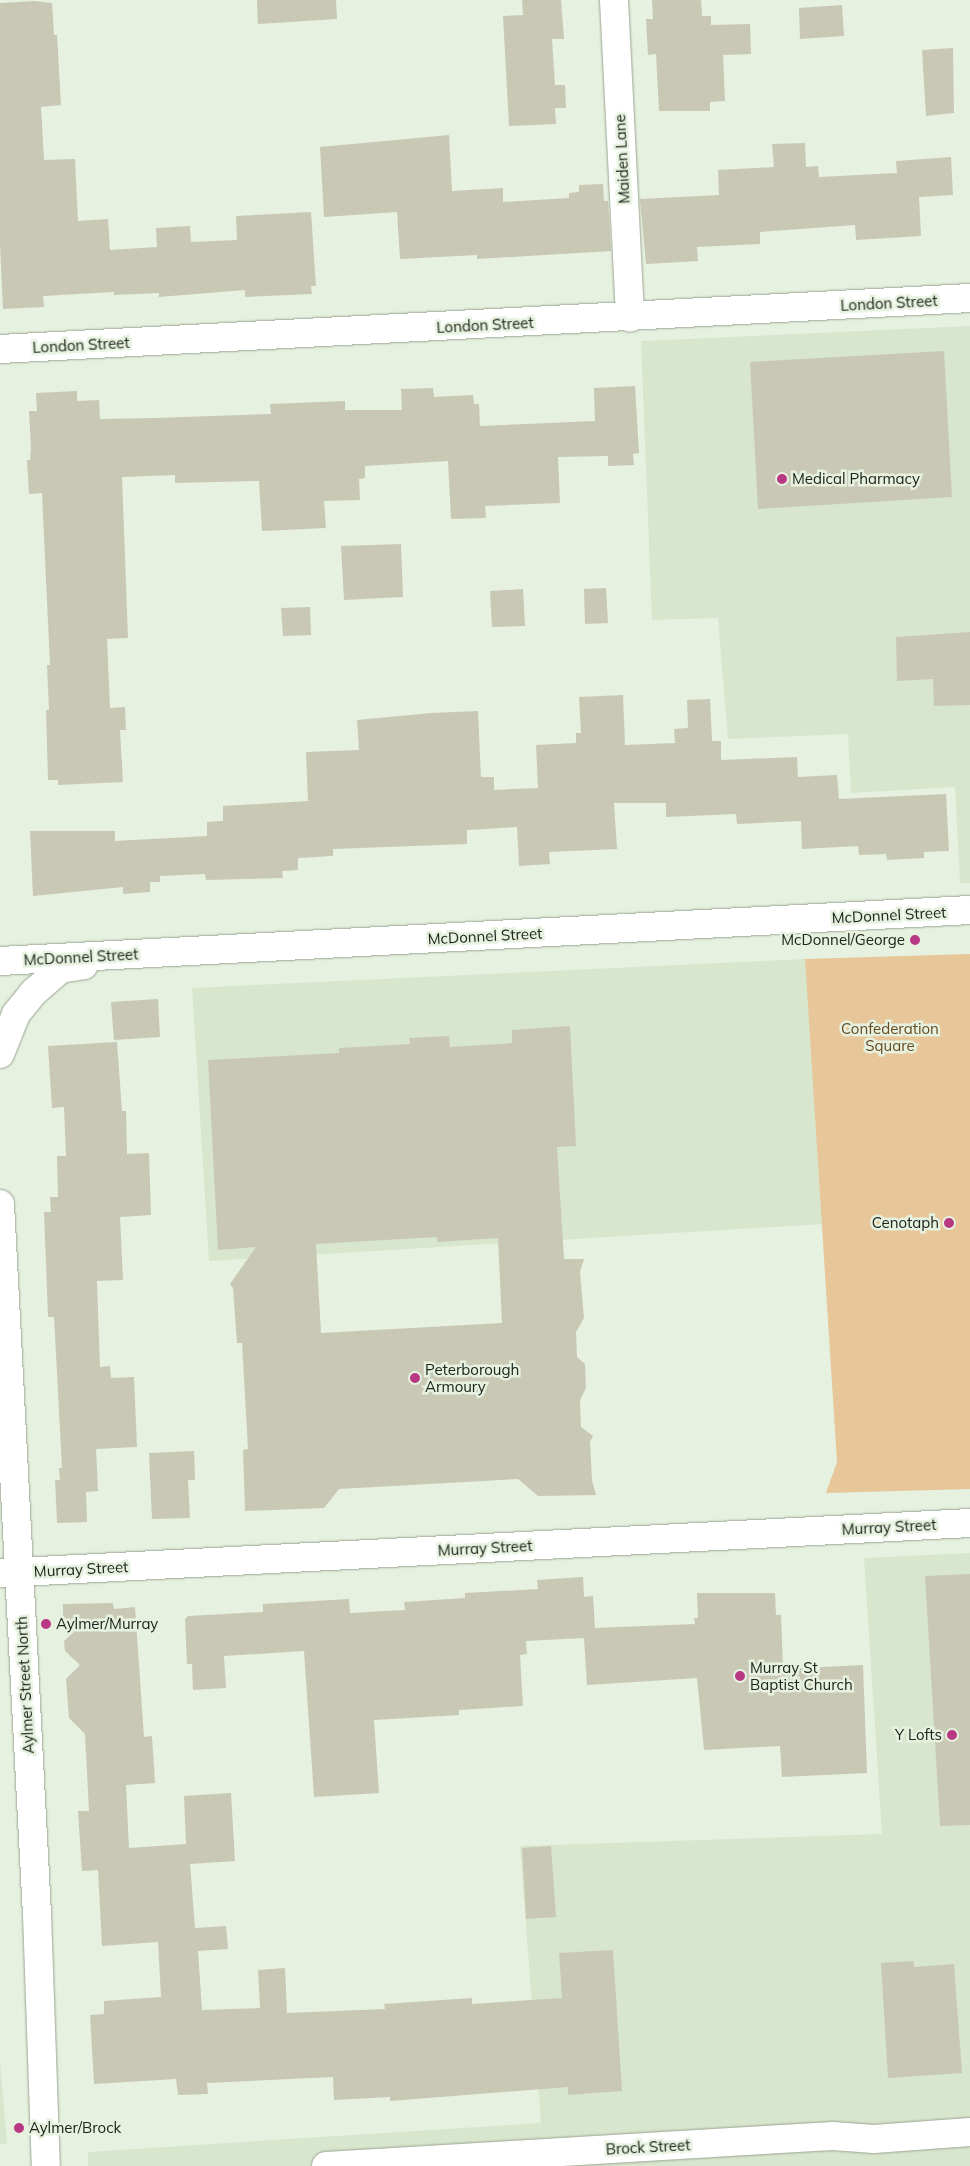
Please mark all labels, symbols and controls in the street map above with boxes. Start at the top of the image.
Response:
street label: Maiden Lane [611,114,633,204]
street label: London Street [840,291,938,315]
street label: London Street [436,313,534,337]
street label: London Street [32,333,130,357]
place label: Medical Pharmacy [792,470,920,488]
marker: Medical Pharmacy [776,473,788,485]
street label: McDonnel Street [831,903,947,927]
street label: McDonnel Street [427,924,543,948]
place label: McDonnel/George [781,931,905,949]
marker: McDonnel/George [909,934,921,946]
street label: McDonnel Street [23,945,139,969]
park label: Confederation Square [841,1019,939,1054]
place label: Cenotaph [872,1214,939,1232]
marker: Cenotaph [943,1217,955,1229]
place label: Peterborough Armoury [425,1360,519,1395]
marker: Peterborough Armoury [409,1372,421,1384]
street label: Murray Street [841,1516,937,1538]
street label: Murray Street [437,1537,533,1559]
street label: Murray Street [33,1558,129,1580]
place label: Aylmer/Murray [56,1615,158,1633]
street label: Aylmer Street North [12,1616,38,1754]
marker: Aylmer/Murray [40,1618,52,1630]
place label: Murray St Baptist Church [750,1658,853,1693]
marker: Murray St Baptist Church [734,1670,746,1682]
place label: Y Lofts [895,1726,942,1744]
marker: Y Lofts [946,1729,958,1741]
place label: Aylmer/Brock [29,2119,121,2137]
marker: Aylmer/Brock [13,2122,25,2134]
street label: Brock Street [605,2136,691,2158]

